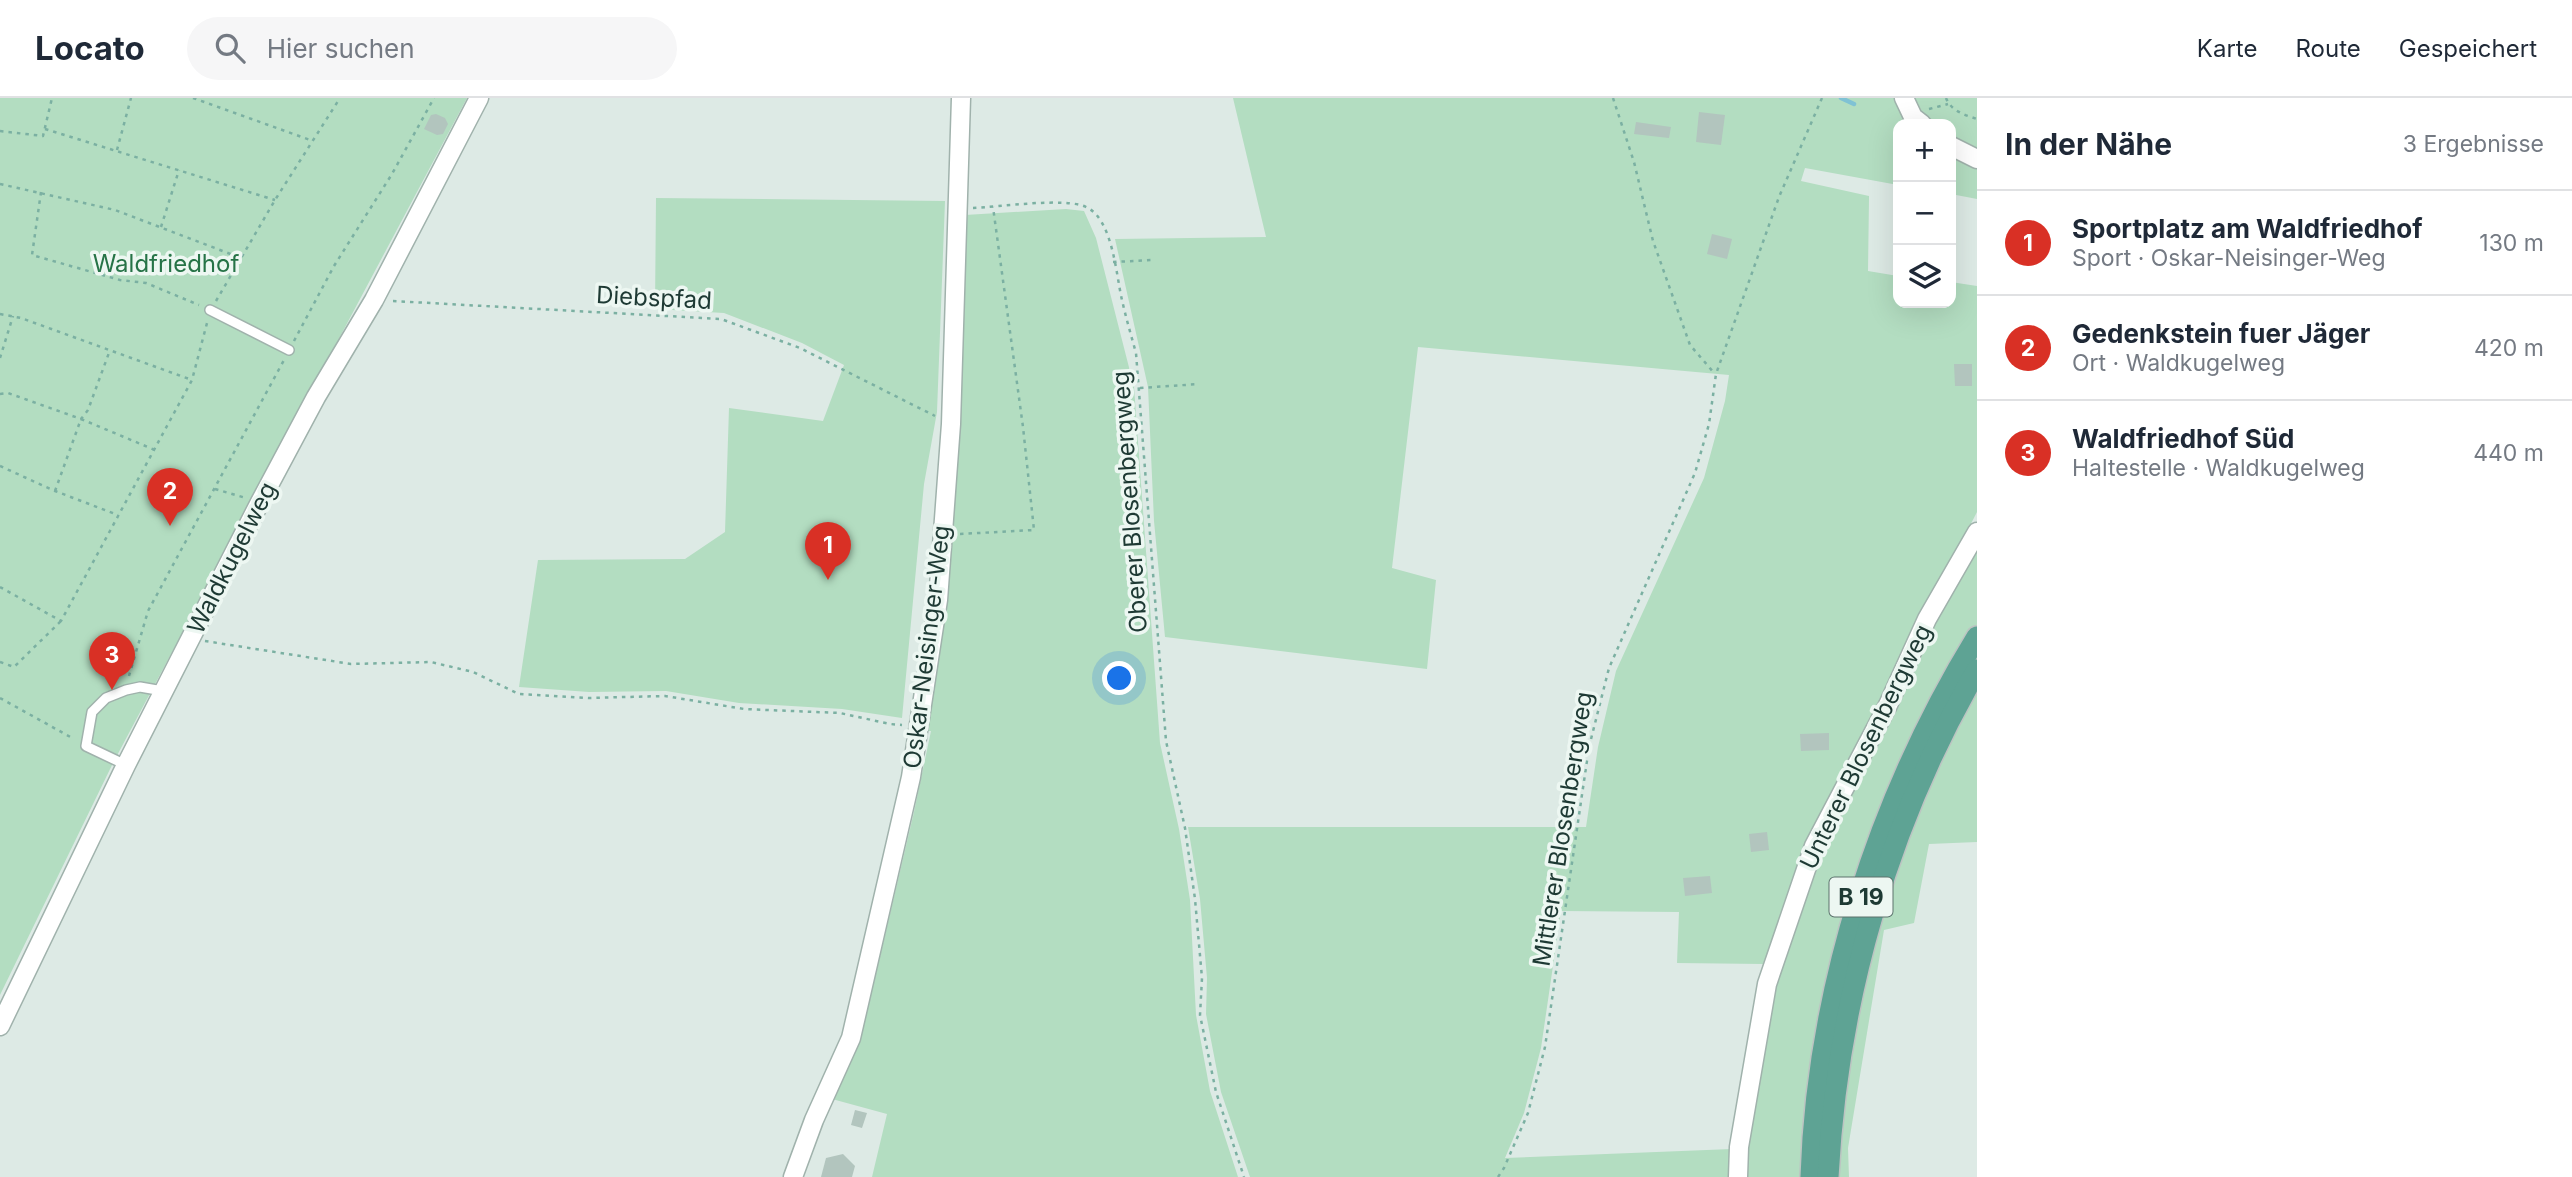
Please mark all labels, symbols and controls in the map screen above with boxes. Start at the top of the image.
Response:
search box [187,17,677,80]
text: Locato [35,28,145,68]
icon: search [211,29,249,67]
text: Hier suchen [267,33,415,64]
text: Karte [2197,34,2257,63]
text: Route [2295,34,2361,63]
text: Gespeichert [2399,34,2537,63]
map controls [1893,119,1956,308]
button: + [1893,119,1956,182]
text: In der Nähe [2005,126,2172,162]
text: 3 Ergebnisse [2403,130,2544,158]
button: − [1893,182,1956,245]
text: Sportplatz am Waldfriedhof [2072,213,2423,244]
text: 1 [2023,229,2033,257]
text: 130 m [2479,229,2544,257]
text: Sport · Oskar-Neisinger-Weg [2072,244,2386,272]
button: layers [1893,245,1956,308]
park label: Waldfriedhof [93,249,239,278]
street label: Diebspfad [595,280,713,315]
text: Gedenkstein fuer Jäger [2072,318,2370,349]
text: 2 [2021,334,2035,362]
text: 420 m [2474,334,2544,362]
text: Ort · Waldkugelweg [2072,349,2285,377]
street label: Oberer Blosenbergweg [1106,370,1153,634]
text: Waldfriedhof Süd [2072,423,2294,454]
text: 3 [2021,439,2035,467]
text: 440 m [2473,439,2544,467]
text: Haltestelle · Waldkugelweg [2072,454,2365,482]
pin: 2 [147,468,193,526]
street label: Waldkugelweg [181,477,282,638]
pin: 1 [805,522,851,580]
street label: Oskar-Neisinger-Weg [897,524,956,770]
street label: Unterer Blosenbergweg [1794,620,1937,874]
pin: 3 [89,632,135,690]
your location [1102,661,1136,695]
street label: Mittlerer Blosenbergweg [1526,690,1599,968]
road number: B 19 [1829,877,1892,916]

